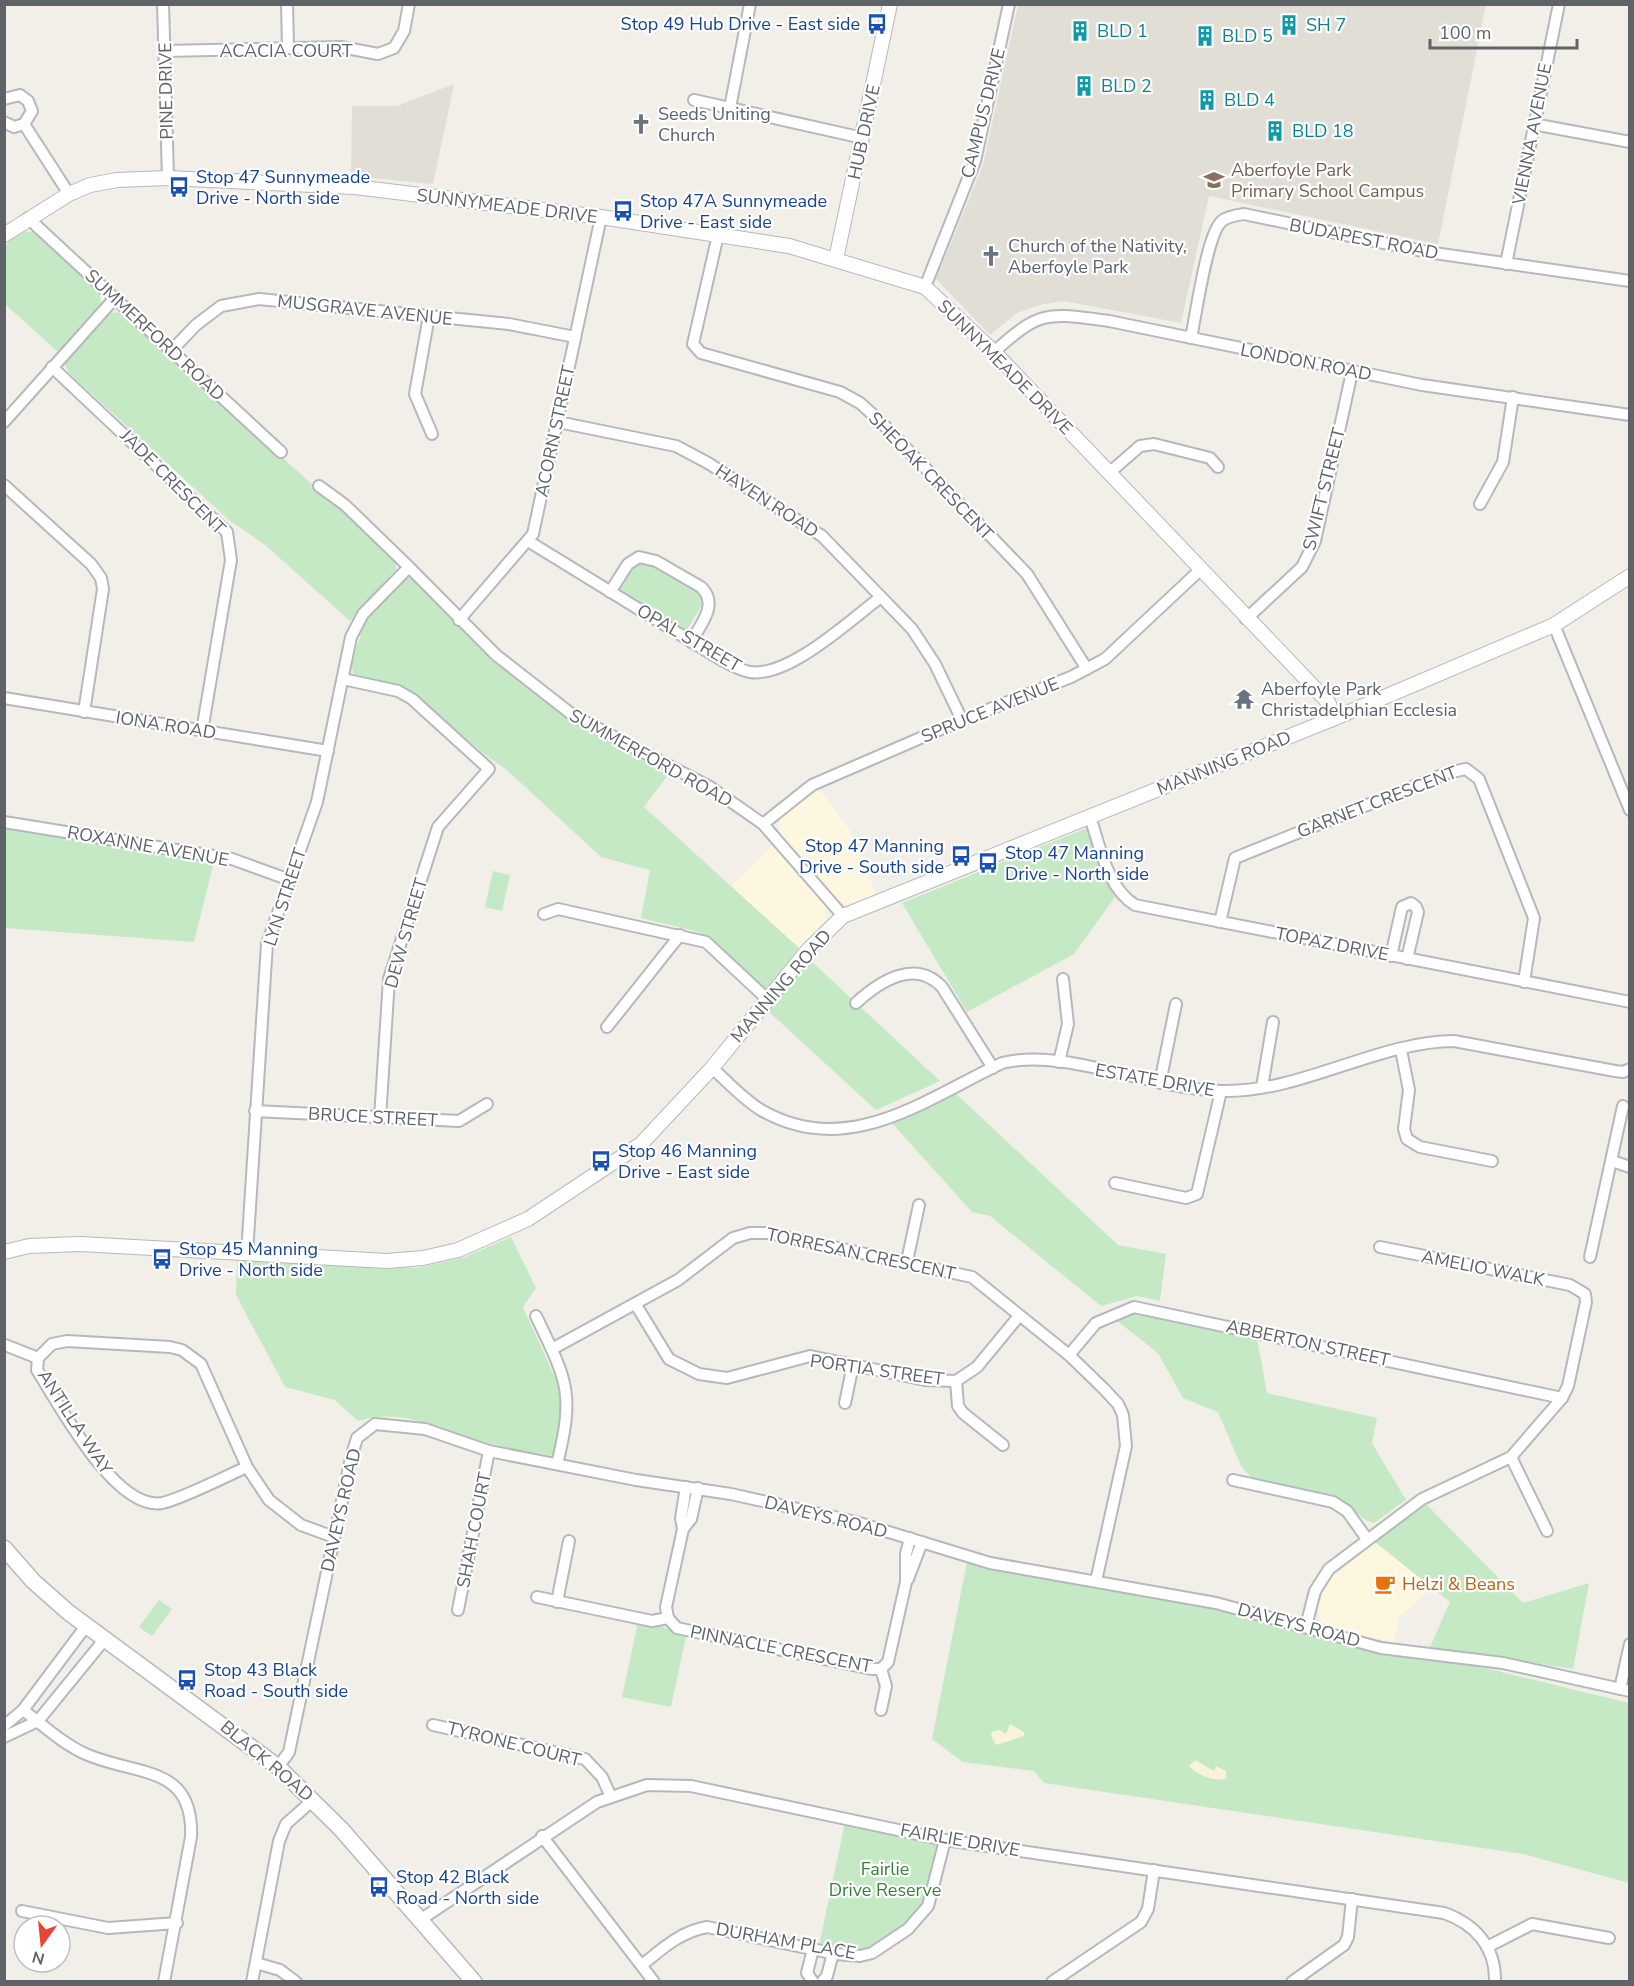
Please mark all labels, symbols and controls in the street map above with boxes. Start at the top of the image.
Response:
place label: Stop 49 Hub Drive - East side [621,12,860,36]
bus stop icon: Stop 49 Hub Drive - East side [865,12,889,36]
scale bar [1430,12,1577,50]
building icon: SH 7 [1277,13,1301,37]
place label: SH 7 [1306,13,1346,37]
building icon: BLD 1 [1068,19,1092,43]
place label: BLD 1 [1097,19,1148,43]
text: 100 m [1439,21,1491,45]
building icon: BLD 5 [1193,24,1217,48]
place label: BLD 5 [1222,24,1273,48]
street label: ACACIA COURT [219,39,353,63]
street label: PINE DRIVE [153,42,179,140]
street label: CAMPUS DRIVE [955,45,1011,181]
street label: VIENNA AVENUE [1506,61,1558,208]
building icon: BLD 2 [1072,74,1096,98]
place label: BLD 2 [1101,74,1152,98]
street label: HUB DRIVE [842,82,886,182]
building icon: BLD 4 [1195,88,1219,112]
place label: BLD 4 [1224,88,1275,112]
place label: Seeds Uniting Church [658,102,771,147]
church icon: Seeds Uniting Church [629,112,653,136]
building icon: BLD 18 [1263,119,1287,143]
place label: BLD 18 [1292,119,1354,143]
place label: Aberfoyle Park Primary School Campus [1231,158,1424,203]
place label: Stop 47 Sunnymeade Drive - North side [196,165,370,210]
school or university icon: Aberfoyle Park Primary School Campus [1202,168,1226,192]
bus stop icon: Stop 47 Sunnymeade Drive - North side [167,175,191,199]
street label: SUNNYMEADE DRIVE [415,183,599,229]
place label: Stop 47A Sunnymeade Drive - East side [640,189,827,234]
bus stop icon: Stop 47A Sunnymeade Drive - East side [611,199,635,223]
street label: BUDAPEST ROAD [1287,213,1441,265]
place label: Church of the Nativity, Aberfoyle Park [1008,234,1187,279]
church icon: Church of the Nativity, Aberfoyle Park [979,244,1003,268]
street label: SUMMERFORD ROAD [80,264,230,406]
street label: MUSGRAVE AVENUE [276,289,454,331]
street label: SUNNYMEADE DRIVE [932,294,1078,440]
street label: LONDON ROAD [1238,337,1374,387]
street label: ACORN STREET [529,363,581,499]
street label: SHEOAK CRESCENT [863,406,999,546]
street label: JADE CRESCENT [114,423,231,540]
street label: SWIFT STREET [1297,425,1351,553]
street label: HAVEN ROAD [711,459,823,543]
street label: OPAL STREET [632,598,746,678]
street label: SPRUCE AVENUE [917,671,1063,749]
place label: Aberfoyle Park Christadelphian Ecclesia [1261,677,1457,722]
temple icon: Aberfoyle Park Christadelphian Ecclesia [1232,687,1256,711]
street label: SUMMERFORD ROAD [565,703,737,813]
street label: IONA ROAD [114,705,218,745]
street label: MANNING ROAD [1153,725,1295,801]
street label: GARNET CRESCENT [1294,760,1461,844]
street label: ROXANNE AVENUE [65,820,231,872]
place label: Stop 47 Manning Drive - South side [799,834,944,879]
place label: Stop 47 Manning Drive - North side [1005,841,1149,886]
bus stop icon: Stop 47 Manning Drive - South side [949,844,973,868]
street label: LYN STREET [258,845,312,949]
bus stop icon: Stop 47 Manning Drive - North side [976,851,1000,875]
street label: DEW STREET [379,875,433,991]
street label: TOPAZ DRIVE [1273,921,1391,967]
street label: MANNING ROAD [725,924,837,1048]
street label: ESTATE DRIVE [1093,1058,1217,1102]
street label: BRUCE STREET [308,1102,439,1132]
place label: Stop 46 Manning Drive - East side [618,1139,757,1184]
bus stop icon: Stop 46 Manning Drive - East side [589,1149,613,1173]
street label: TORRESAN CRESCENT [764,1222,958,1286]
place label: Stop 45 Manning Drive - North side [179,1237,323,1282]
street label: AMELIO WALK [1419,1244,1547,1292]
bus stop icon: Stop 45 Manning Drive - North side [150,1247,174,1271]
street label: ABBERTON STREET [1224,1314,1392,1372]
street label: PORTIA STREET [808,1349,946,1391]
street label: ANTILLA WAY [32,1365,118,1479]
street label: DAVEYS ROAD [315,1446,367,1574]
street label: SHAH COURT [451,1470,497,1590]
street label: DAVEYS ROAD [762,1490,890,1544]
cafe icon: Helzi & Beans [1373,1572,1397,1596]
place label: Helzi & Beans [1402,1572,1515,1596]
street label: DAVEYS ROAD [1235,1597,1363,1653]
street label: PINNACLE CRESCENT [688,1620,874,1678]
place label: Stop 43 Black Road - South side [204,1658,348,1703]
bus stop icon: Stop 43 Black Road - South side [175,1668,199,1692]
street label: BLACK ROAD [215,1715,319,1807]
street label: TYRONE COURT [444,1716,584,1772]
street label: FAIRLIE DRIVE [898,1818,1022,1862]
park label: Fairlie Drive Reserve [829,1857,941,1902]
place label: Stop 42 Black Road - North side [396,1865,539,1910]
bus stop icon: Stop 42 Black Road - North side [367,1875,391,1899]
north arrow [12,1914,72,1974]
street label: DURHAM PLACE [714,1917,858,1965]
text: N [30,1945,47,1970]

